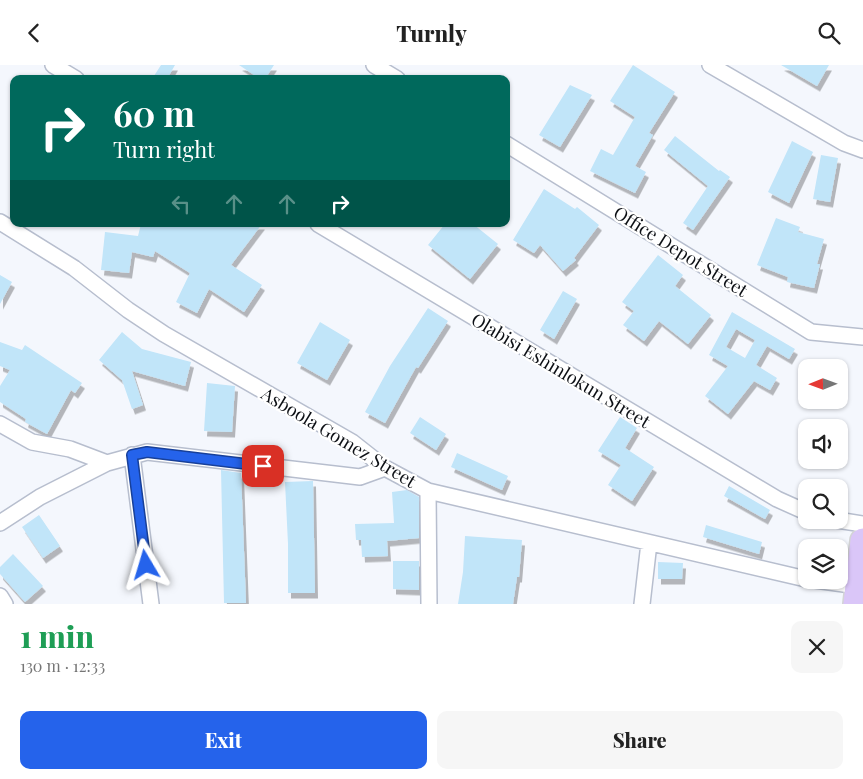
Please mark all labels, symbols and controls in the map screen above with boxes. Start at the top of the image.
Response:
text: Turnly [396,18,467,48]
icon: back [20,19,48,47]
icon: search [815,19,843,47]
text: 60 m [113,89,195,136]
icon: right [30,95,95,160]
text: Turn right [113,134,215,164]
icon: left [167,190,195,218]
icon: ahead [220,190,248,218]
icon: ahead [273,190,301,218]
icon: right [326,190,354,218]
street label: Office Depot Street [609,200,753,302]
street label: Olabisi Eshinlokun Street [467,307,655,433]
north arrow [798,359,848,409]
map controls [798,359,848,589]
street label: Asboola Gomez Street [256,381,421,493]
button: sound [798,419,848,469]
pin [242,445,284,487]
icon: arrive [249,452,277,480]
button: search [798,479,848,529]
position arrow [119,538,171,590]
button: layers [798,539,848,589]
text: 1 min [20,616,94,656]
button: close [791,621,843,673]
text: 130 m · 12:33 [20,655,105,676]
button: Exit [20,711,427,769]
button: Share [437,711,843,769]

